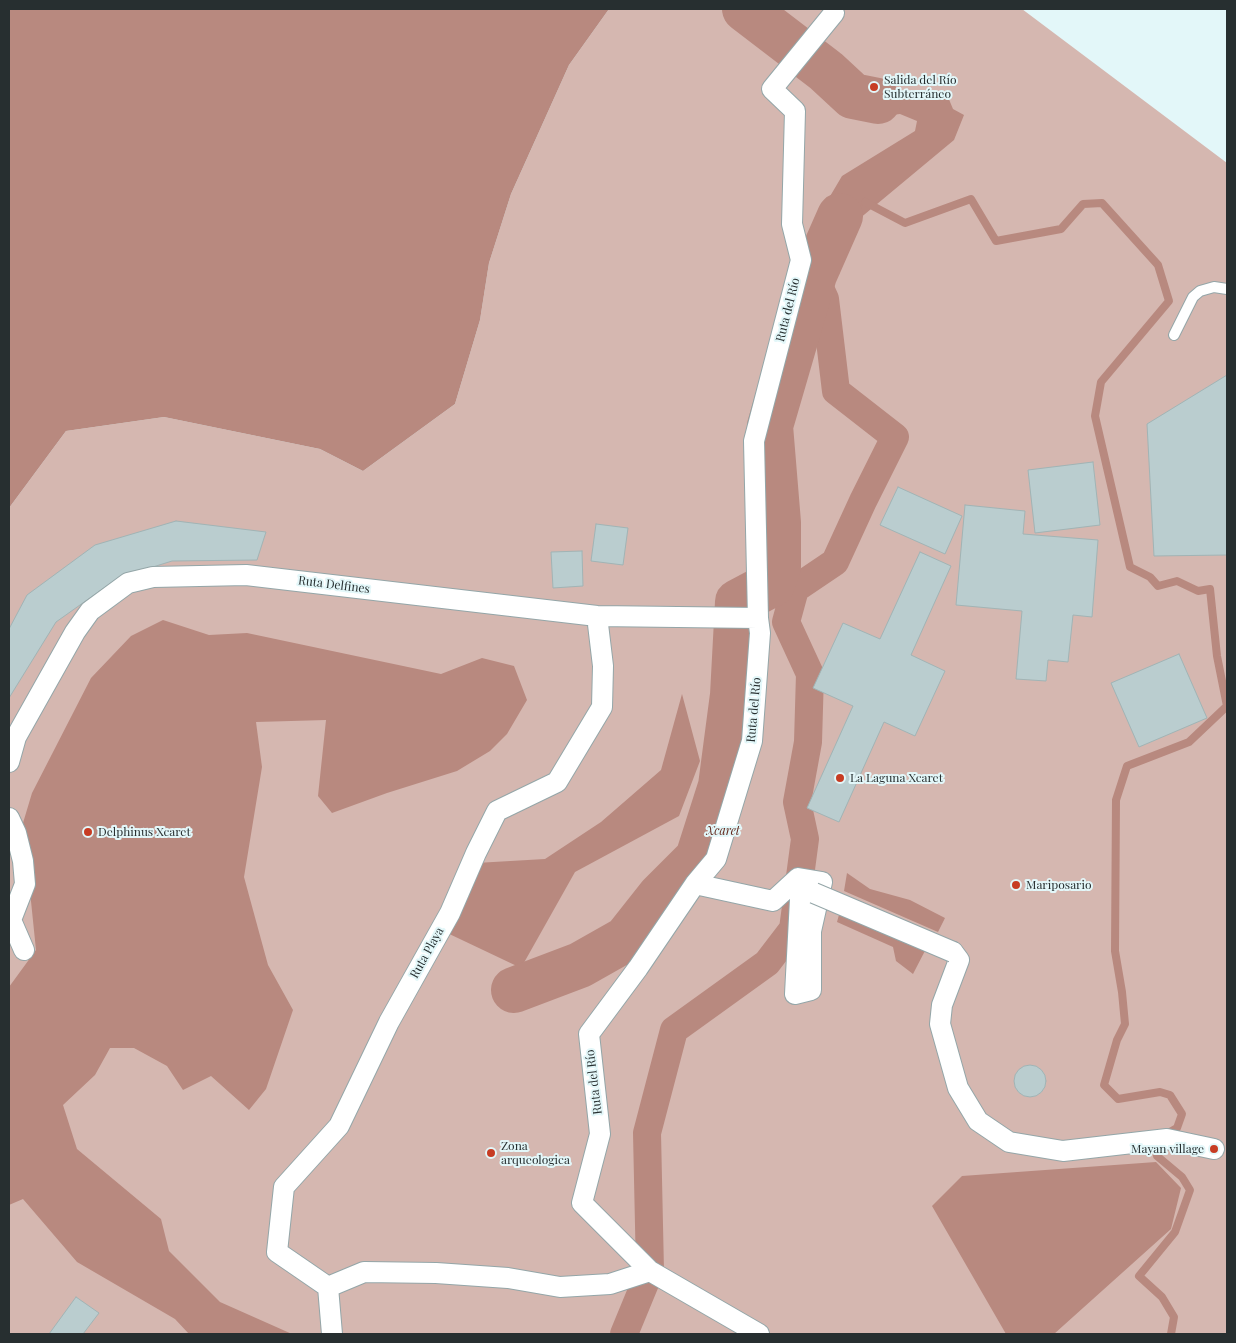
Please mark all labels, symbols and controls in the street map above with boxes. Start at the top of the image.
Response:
place label: Salida del Río Subterráneo [884,73,957,101]
marker: Salida del Río Subterráneo [868,81,880,93]
street label: Ruta del Río [773,277,803,343]
street label: Ruta Delfines [297,573,371,597]
street label: Ruta del Río [744,677,764,743]
place label: La Laguna Xcaret [850,771,943,785]
marker: La Laguna Xcaret [834,772,846,784]
park label: Xcaret [706,824,740,838]
place label: Delphinus Xcaret [98,825,191,839]
marker: Delphinus Xcaret [82,826,94,838]
place label: Mariposario [1026,878,1092,892]
marker: Mariposario [1010,879,1022,891]
street label: Ruta Playa [407,925,447,981]
street label: Ruta del Río [583,1049,605,1115]
place label: Zona arqueologica [501,1139,570,1167]
place label: Mayan village [1131,1142,1204,1156]
marker: Mayan village [1208,1143,1220,1155]
marker: Zona arqueologica [485,1147,497,1159]

